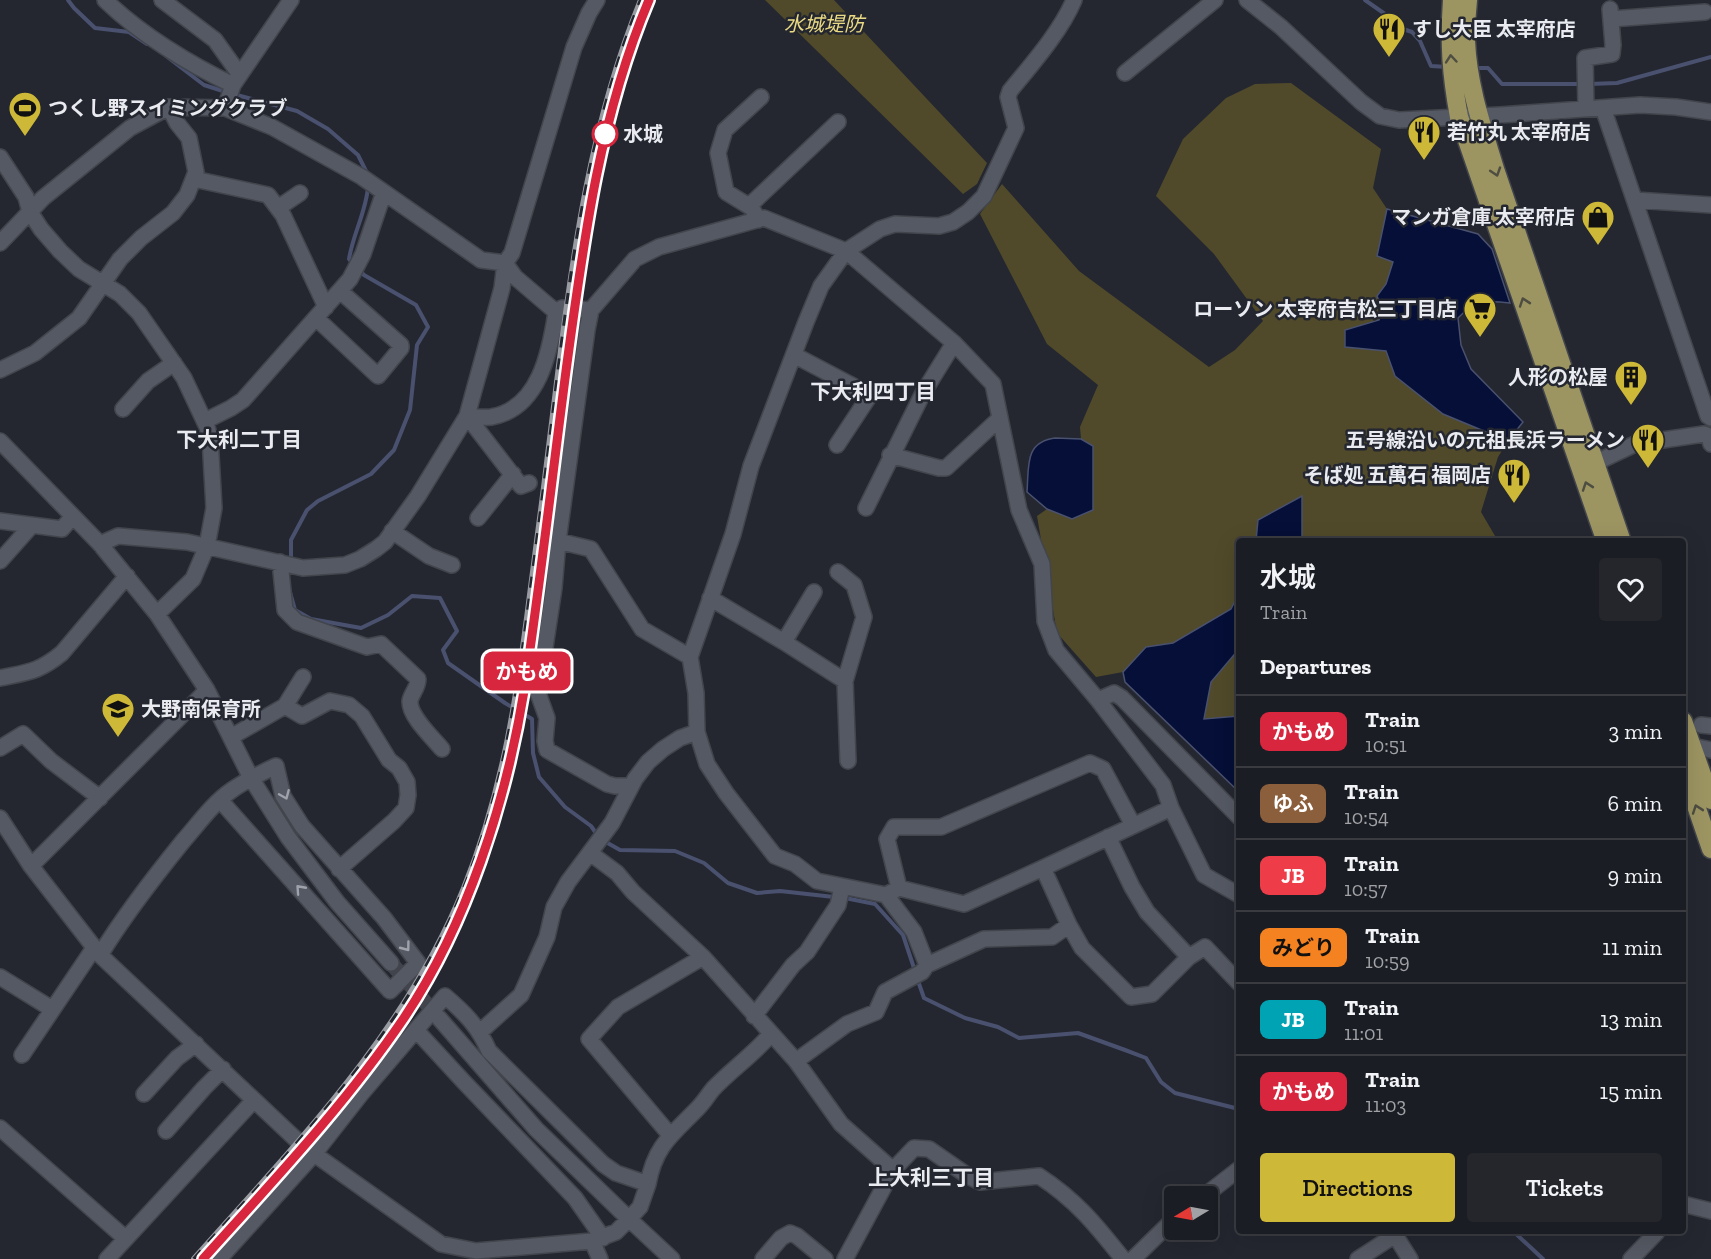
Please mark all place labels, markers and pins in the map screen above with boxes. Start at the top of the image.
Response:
restaurant icon: すし大臣 太宰府店 [1371,11,1407,58]
place label: すし大臣 太宰府店 [1412,17,1576,41]
sports icon: つくし野スイミングクラブ [7,90,43,137]
place label: つくし野スイミングクラブ [48,96,288,120]
restaurant icon: 若竹丸 太宰府店 [1406,114,1442,161]
place label: 若竹丸 太宰府店 [1447,120,1591,144]
marker: 水城 [592,121,618,147]
place label: 水城 [623,122,663,146]
shop icon: マンガ倉庫 太宰府店 [1580,199,1616,246]
place label: マンガ倉庫 太宰府店 [1391,205,1575,229]
supermarket icon: ローソン 太宰府吉松三丁目店 [1462,291,1498,338]
place label: ローソン 太宰府吉松三丁目店 [1193,297,1457,321]
building icon: 人形の松屋 [1613,359,1649,406]
place label: 人形の松屋 [1508,365,1608,389]
restaurant icon: 五号線沿いの元祖長浜ラーメン [1630,422,1666,469]
place label: 五号線沿いの元祖長浜ラーメン [1346,428,1625,452]
restaurant icon: そば処 五萬石 福岡店 [1496,457,1532,504]
place label: そば処 五萬石 福岡店 [1304,463,1491,487]
school or university icon: 大野南保育所 [100,691,136,738]
place label: 大野南保育所 [141,697,261,721]

